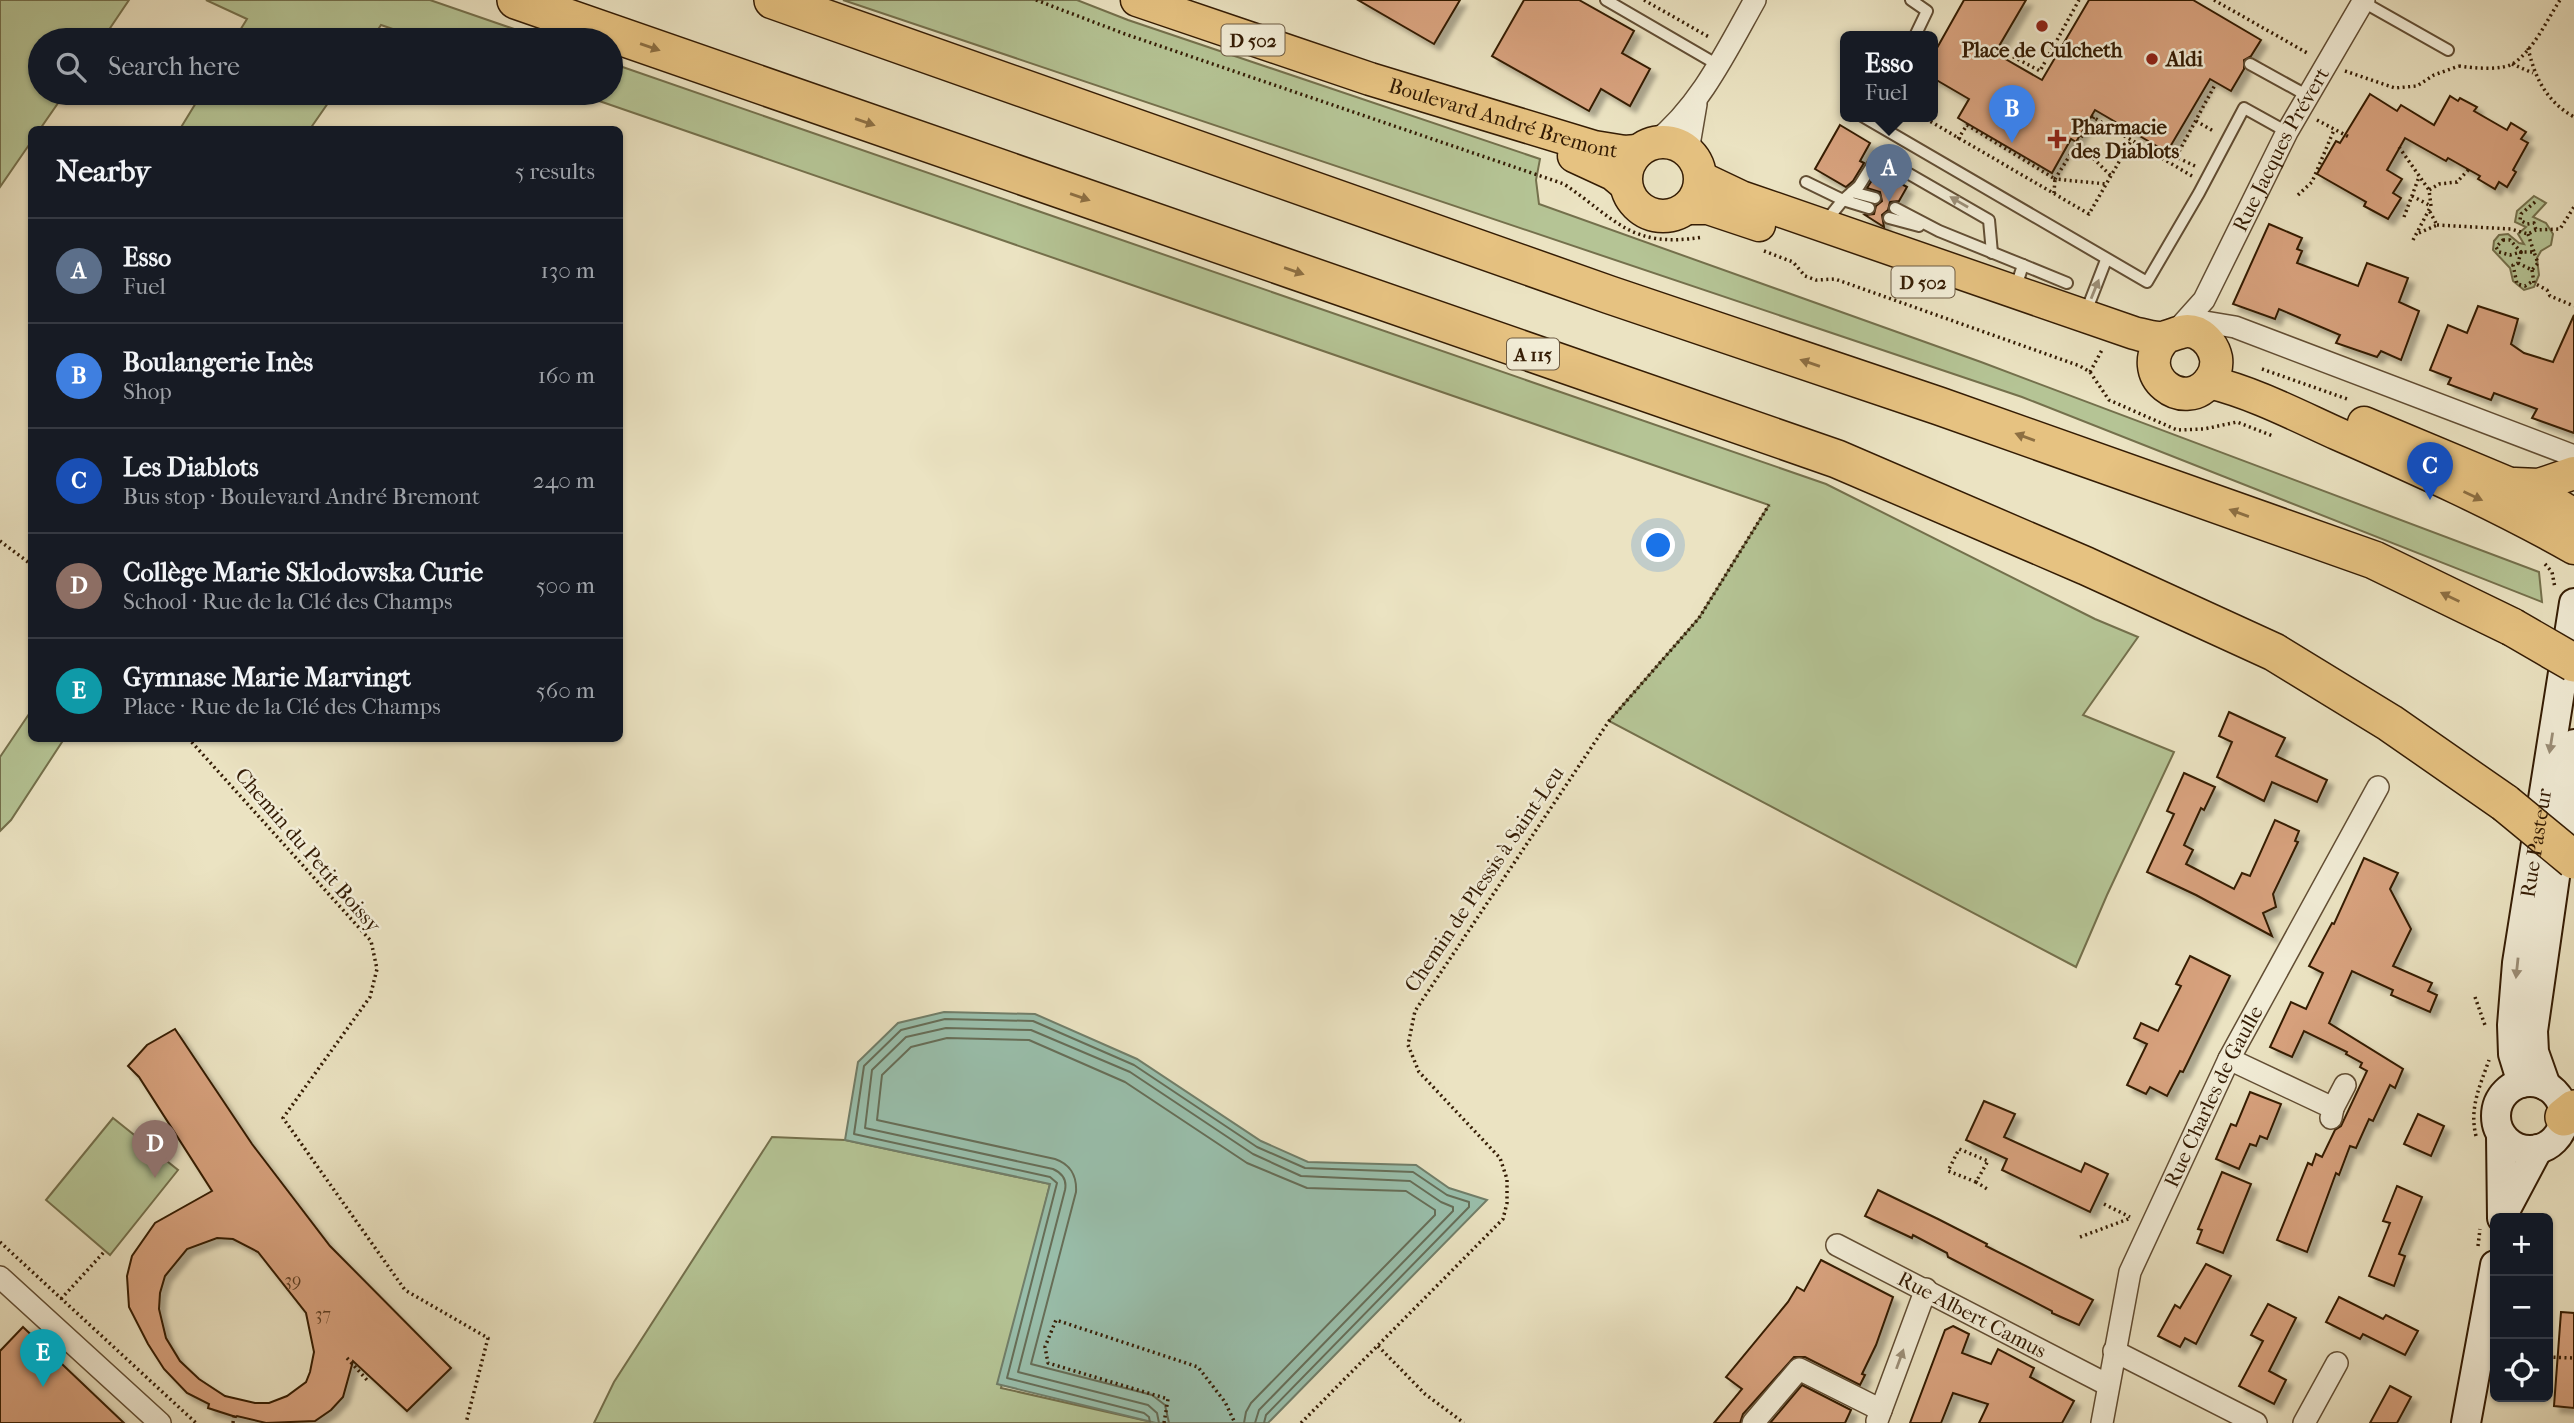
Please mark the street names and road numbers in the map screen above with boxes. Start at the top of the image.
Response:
road number: D 502 [1222,24,1284,56]
street label: Rue Jacques Prévert [2228,63,2334,235]
street label: Boulevard André Bremont [1386,73,1620,163]
road number: D 502 [1892,266,1954,298]
road number: A 115 [1507,338,1559,370]
street label: Chemin de Plessis à Saint-Leu [1400,762,1569,996]
street label: Chemin du Petit Boissy [230,763,386,938]
street label: Rue Pasteur [2516,787,2556,899]
street label: Rue Charles de Gaulle [2159,1001,2268,1191]
street label: Rue Albert Camus [1894,1266,2051,1363]

